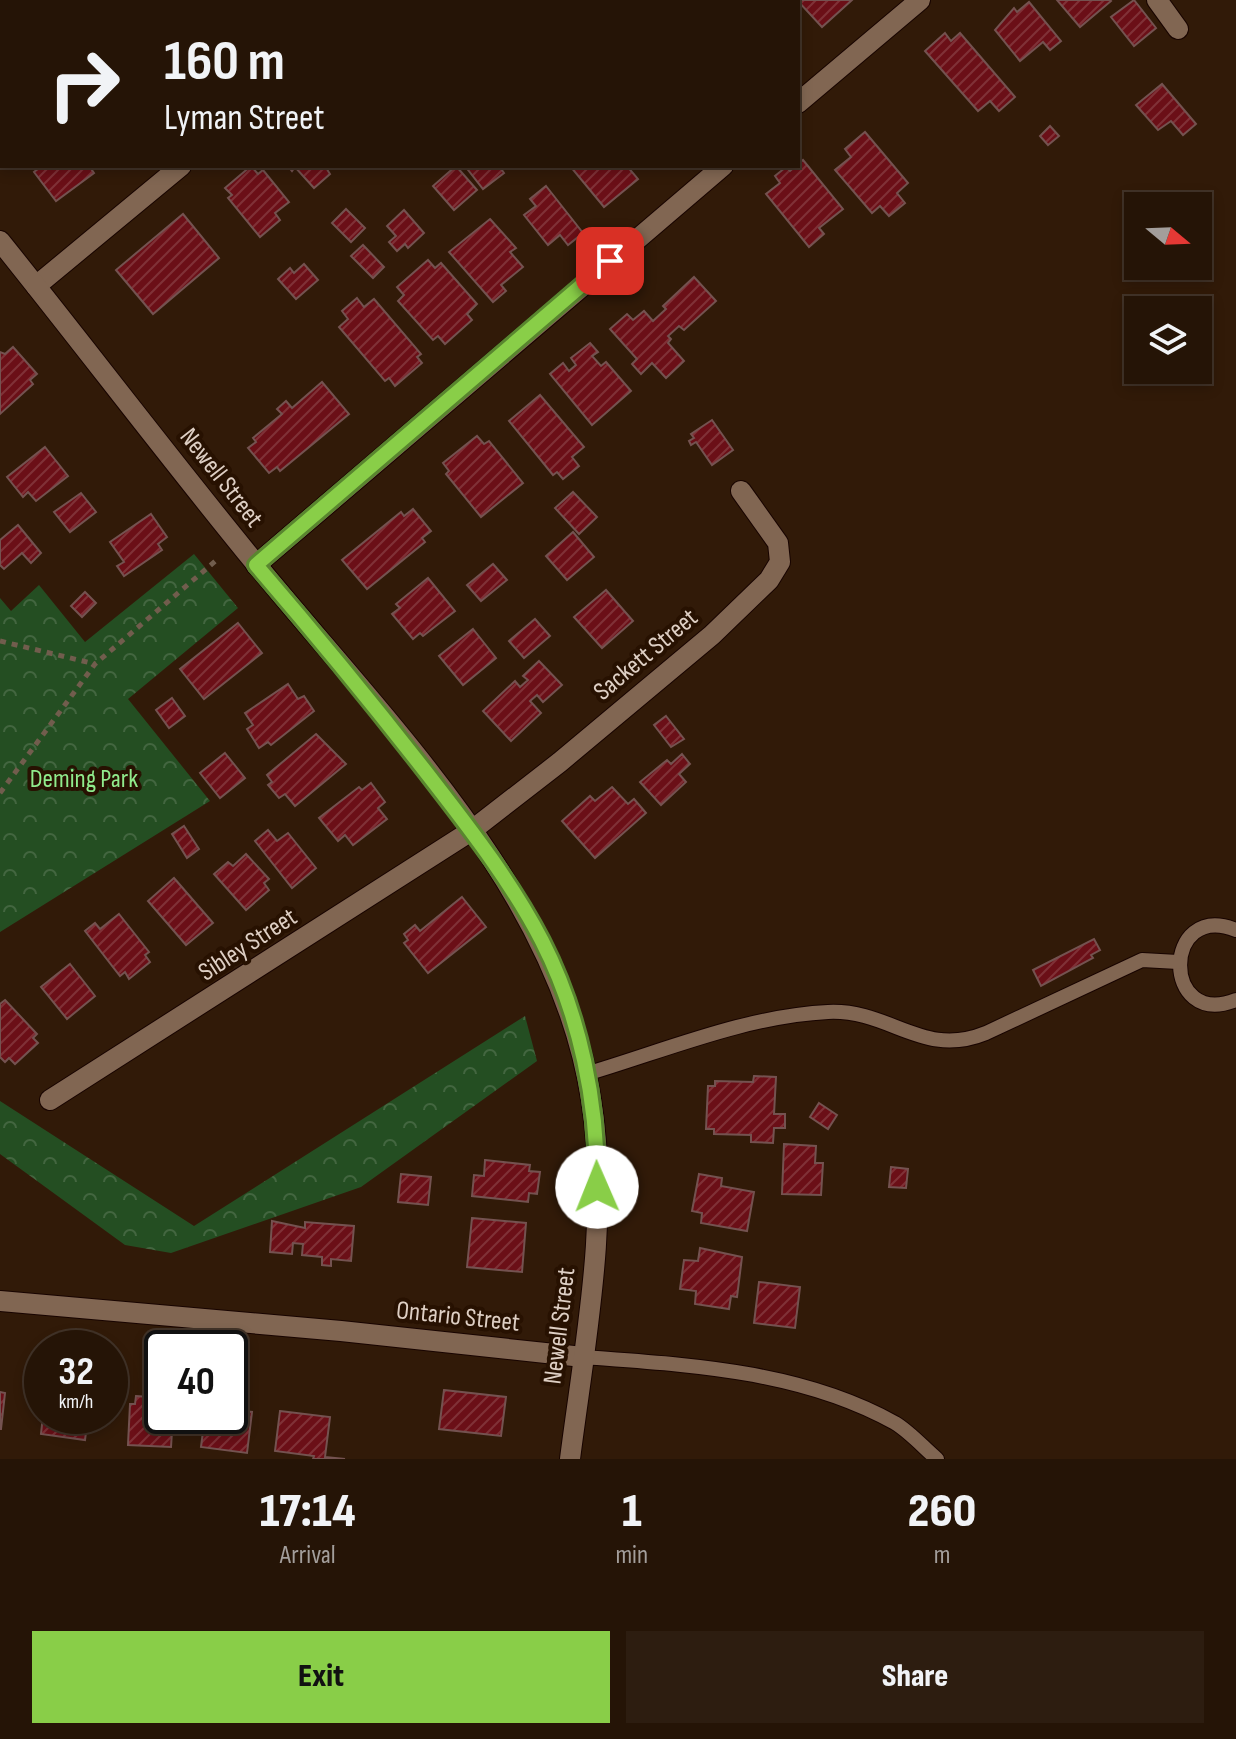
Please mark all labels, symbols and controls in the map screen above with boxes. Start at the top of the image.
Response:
text: 160 m [164,29,285,96]
icon: right [32,32,136,136]
text: Lyman Street [164,97,324,140]
north arrow [1124,192,1212,280]
map controls [1124,192,1212,384]
pin [576,227,644,295]
icon: arrive [588,239,632,283]
button: layers [1124,296,1212,384]
street label: Newell Street [173,422,269,534]
street label: Sackett Street [588,603,704,707]
park label: Deming Park [30,764,138,795]
street label: Sibley Street [193,902,303,988]
position arrow [555,1145,639,1229]
street label: Newell Street [537,1266,583,1386]
street label: Ontario Street [395,1295,521,1339]
speed limit sign: 40 [144,1330,248,1434]
text: 32 [58,1348,94,1396]
text: km/h [59,1390,93,1414]
text: 17:14 [260,1483,356,1540]
text: 1 [622,1483,642,1540]
text: 260 [908,1483,976,1540]
text: Arrival [280,1540,336,1571]
text: min [615,1540,648,1571]
text: m [934,1540,950,1571]
button: Exit [32,1631,610,1723]
button: Share [626,1631,1204,1723]

